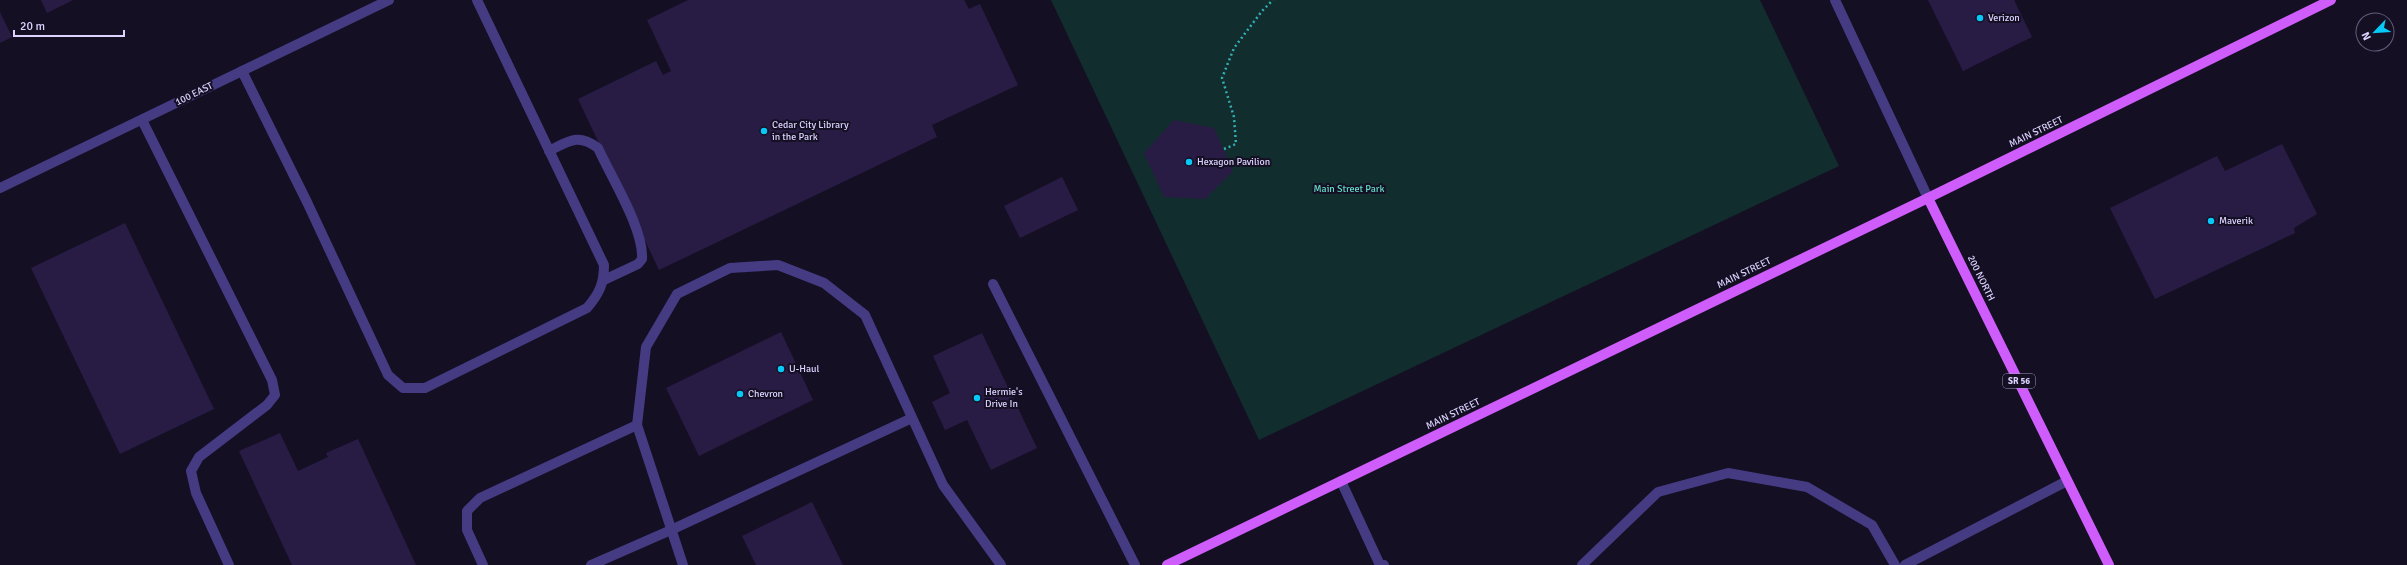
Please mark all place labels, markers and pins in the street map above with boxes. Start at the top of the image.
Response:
place label: Verizon [1988,12,2020,24]
marker: Verizon [1975,13,1985,23]
place label: Cedar City Library in the Park [772,119,849,143]
marker: Cedar City Library in the Park [759,126,769,136]
place label: Hexagon Pavilion [1197,156,1270,168]
marker: Hexagon Pavilion [1184,157,1194,167]
place label: Maverik [2219,215,2253,227]
marker: Maverik [2206,216,2216,226]
place label: U-Haul [789,363,819,375]
marker: U-Haul [776,364,786,374]
place label: Hermie's Drive In [985,386,1023,410]
place label: Chevron [748,388,783,400]
marker: Chevron [735,389,745,399]
marker: Hermie's Drive In [972,393,982,403]

